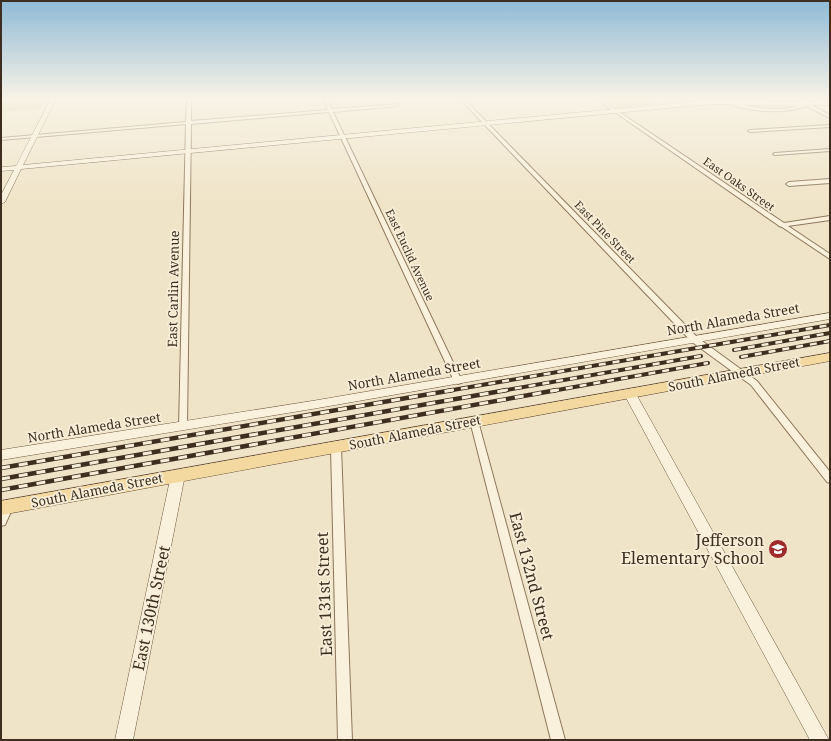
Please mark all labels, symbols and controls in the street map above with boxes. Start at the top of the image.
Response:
street label: East Oaks Street [701,153,778,214]
street label: East Pine Street [572,197,639,266]
street label: East Euclid Avenue [383,206,438,303]
street label: East Carlin Avenue [163,230,183,348]
street label: North Alameda Street [665,298,801,340]
street label: South Alameda Street [667,352,802,396]
street label: North Alameda Street [346,353,482,395]
street label: North Alameda Street [26,408,162,446]
street label: South Alameda Street [348,410,483,454]
street label: South Alameda Street [30,468,165,512]
street label: East 132nd Street [504,510,560,643]
place label: Jefferson Elementary School [621,529,764,569]
street label: East 131st Street [311,531,337,657]
school or university icon: Jefferson Elementary School [767,538,789,560]
street label: East 130th Street [127,543,175,673]

